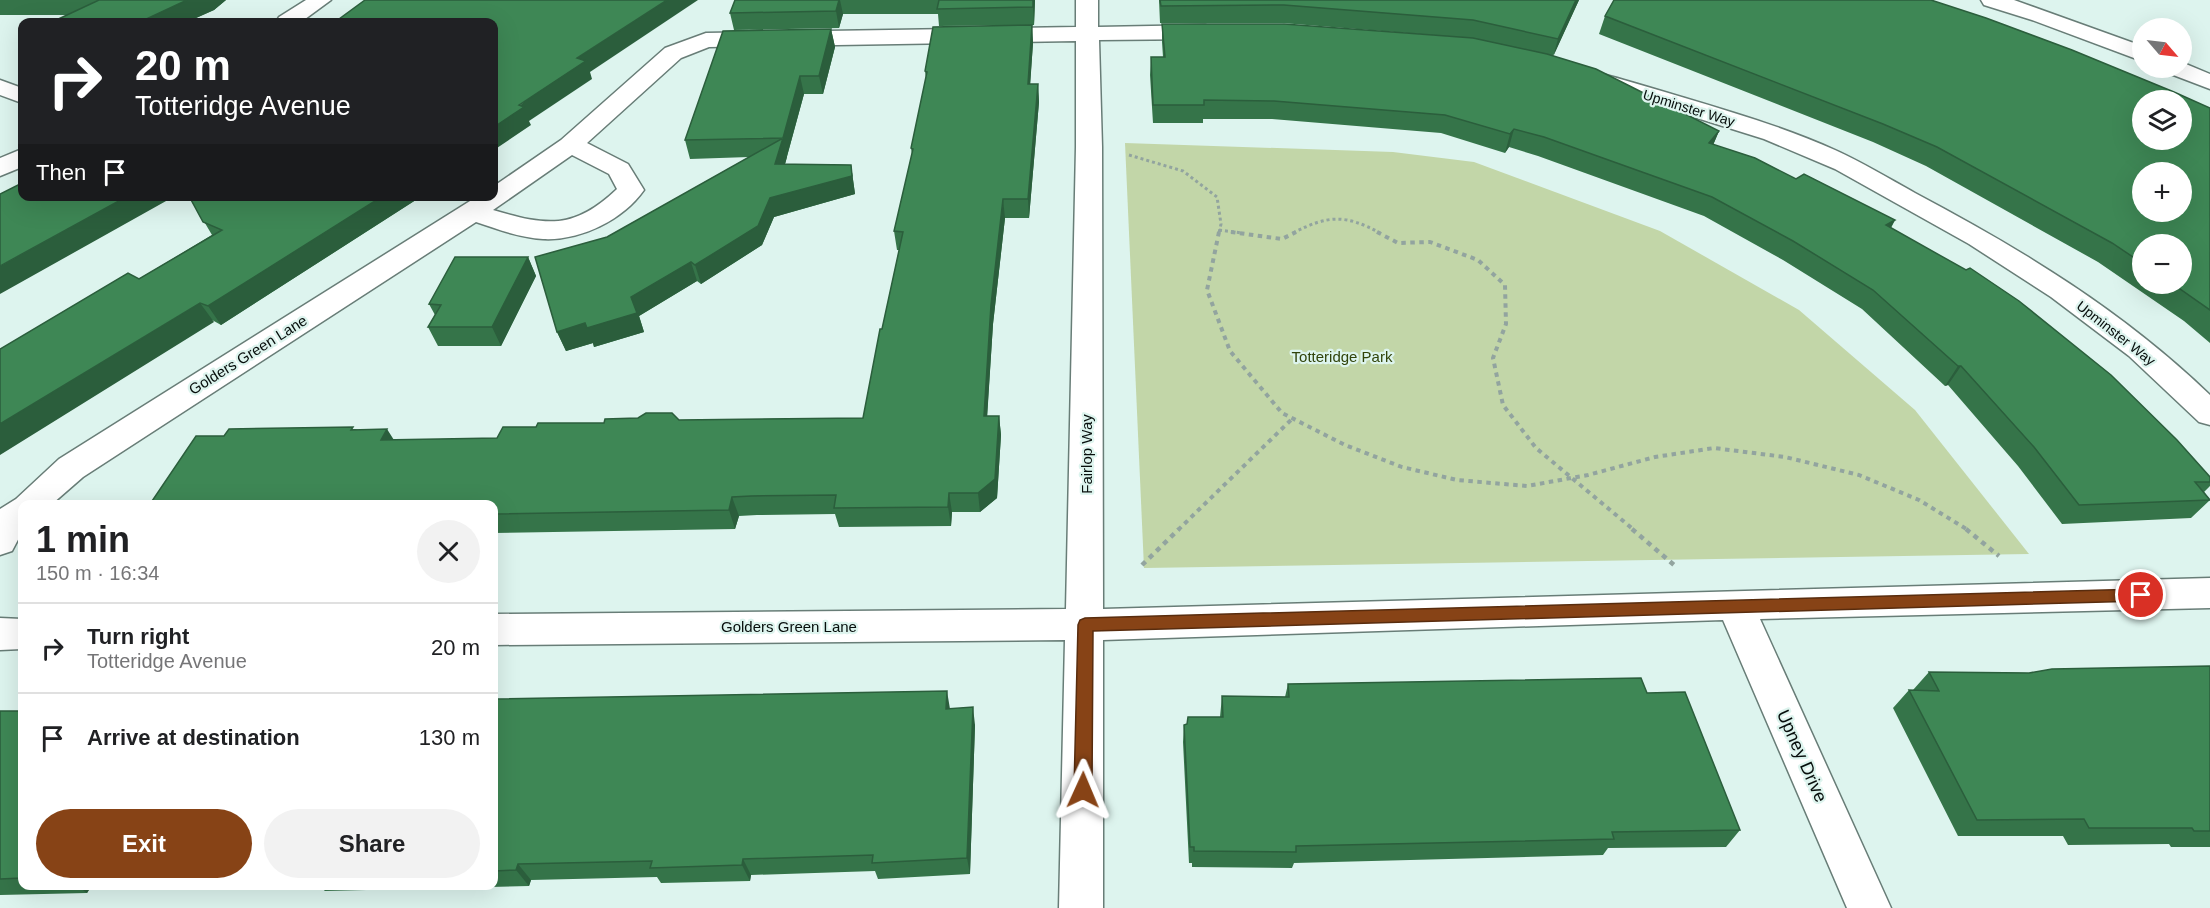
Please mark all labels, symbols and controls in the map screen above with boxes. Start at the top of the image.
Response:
north arrow [2132,18,2192,78]
map controls [2132,18,2192,294]
icon: right [36,42,114,120]
text: 20 m [135,42,231,89]
street label: Upminster Way [1641,86,1737,130]
button: layers [2132,90,2192,150]
text: Totteridge Avenue [135,91,351,121]
icon: arrive [98,156,131,189]
text: Then [36,160,86,185]
button: + [2132,162,2192,222]
button: − [2132,234,2192,294]
street label: Upminster Way [2074,297,2158,369]
street label: Golders Green Lane [186,311,310,398]
park label: Totteridge Park [1292,348,1393,365]
street label: Fairlop Way [1078,414,1095,494]
text: 1 min [36,519,130,560]
button: close [417,520,480,583]
text: 150 m · 16:34 [36,562,159,584]
pin [2115,569,2166,620]
icon: arrive [2124,578,2157,611]
street label: Golders Green Lane [721,618,857,635]
text: Turn right [87,624,189,649]
icon: right [36,632,69,665]
text: 20 m [431,635,480,660]
text: Totteridge Avenue [87,650,247,672]
street label: Upney Drive [1773,707,1831,805]
icon: arrive [36,722,69,755]
text: Arrive at destination [87,725,300,750]
text: 130 m [419,725,480,750]
position arrow [1051,758,1115,822]
button: Exit [36,809,252,878]
button: Share [264,809,480,878]

